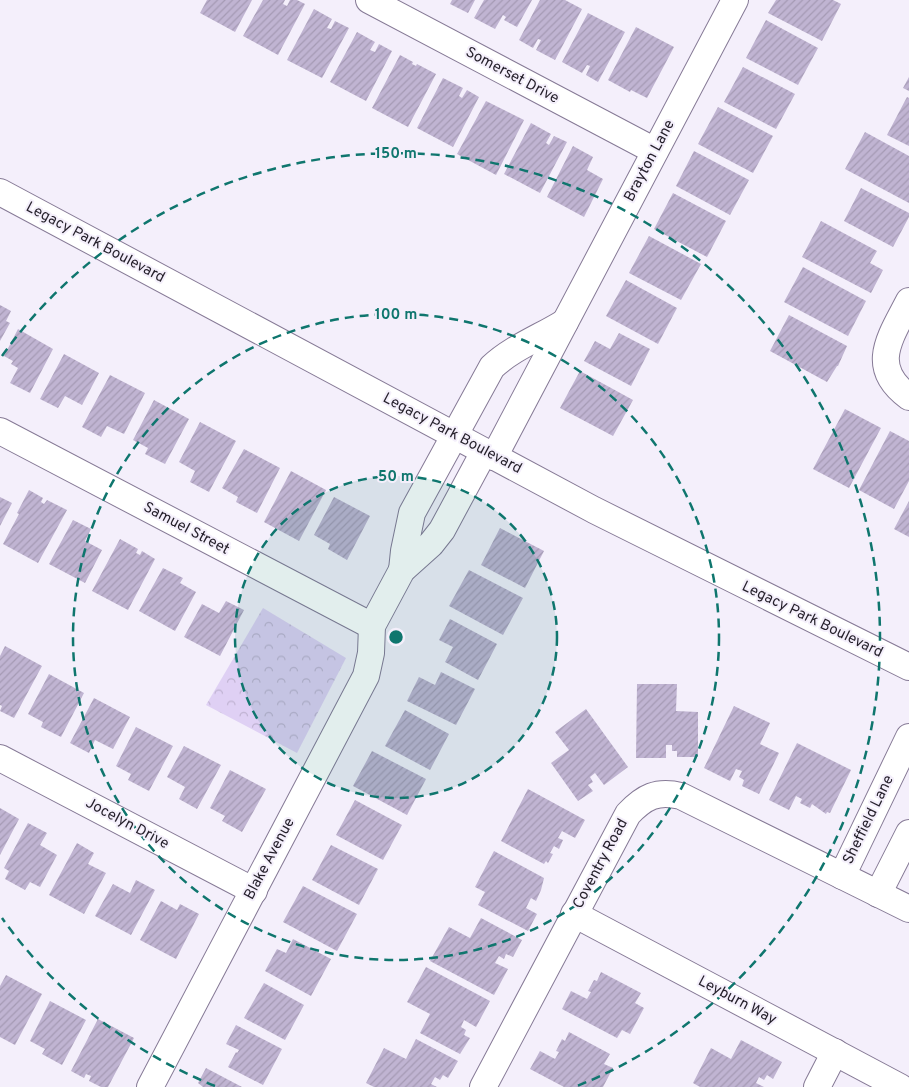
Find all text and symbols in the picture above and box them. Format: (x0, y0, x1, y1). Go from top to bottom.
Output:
street label: Somerset Drive (462, 43, 562, 109)
street label: Brayton Lane (620, 117, 680, 205)
text: 150 m (375, 145, 417, 164)
street label: Legacy Park Boulevard (22, 198, 168, 288)
text: 100 m (375, 306, 417, 325)
street label: Legacy Park Boulevard (379, 389, 525, 479)
text: 50 m (378, 468, 414, 487)
street label: Samuel Street (140, 498, 232, 560)
street label: Legacy Park Boulevard (738, 578, 886, 662)
centre of rings (387, 628, 405, 646)
street label: Sheffield Lane (839, 772, 899, 868)
street label: Jocelyn Drive (82, 794, 172, 854)
street label: Blake Avenue (240, 815, 300, 903)
street label: Coventry Road (569, 816, 633, 912)
street label: Leyburn Way (694, 972, 780, 1030)

